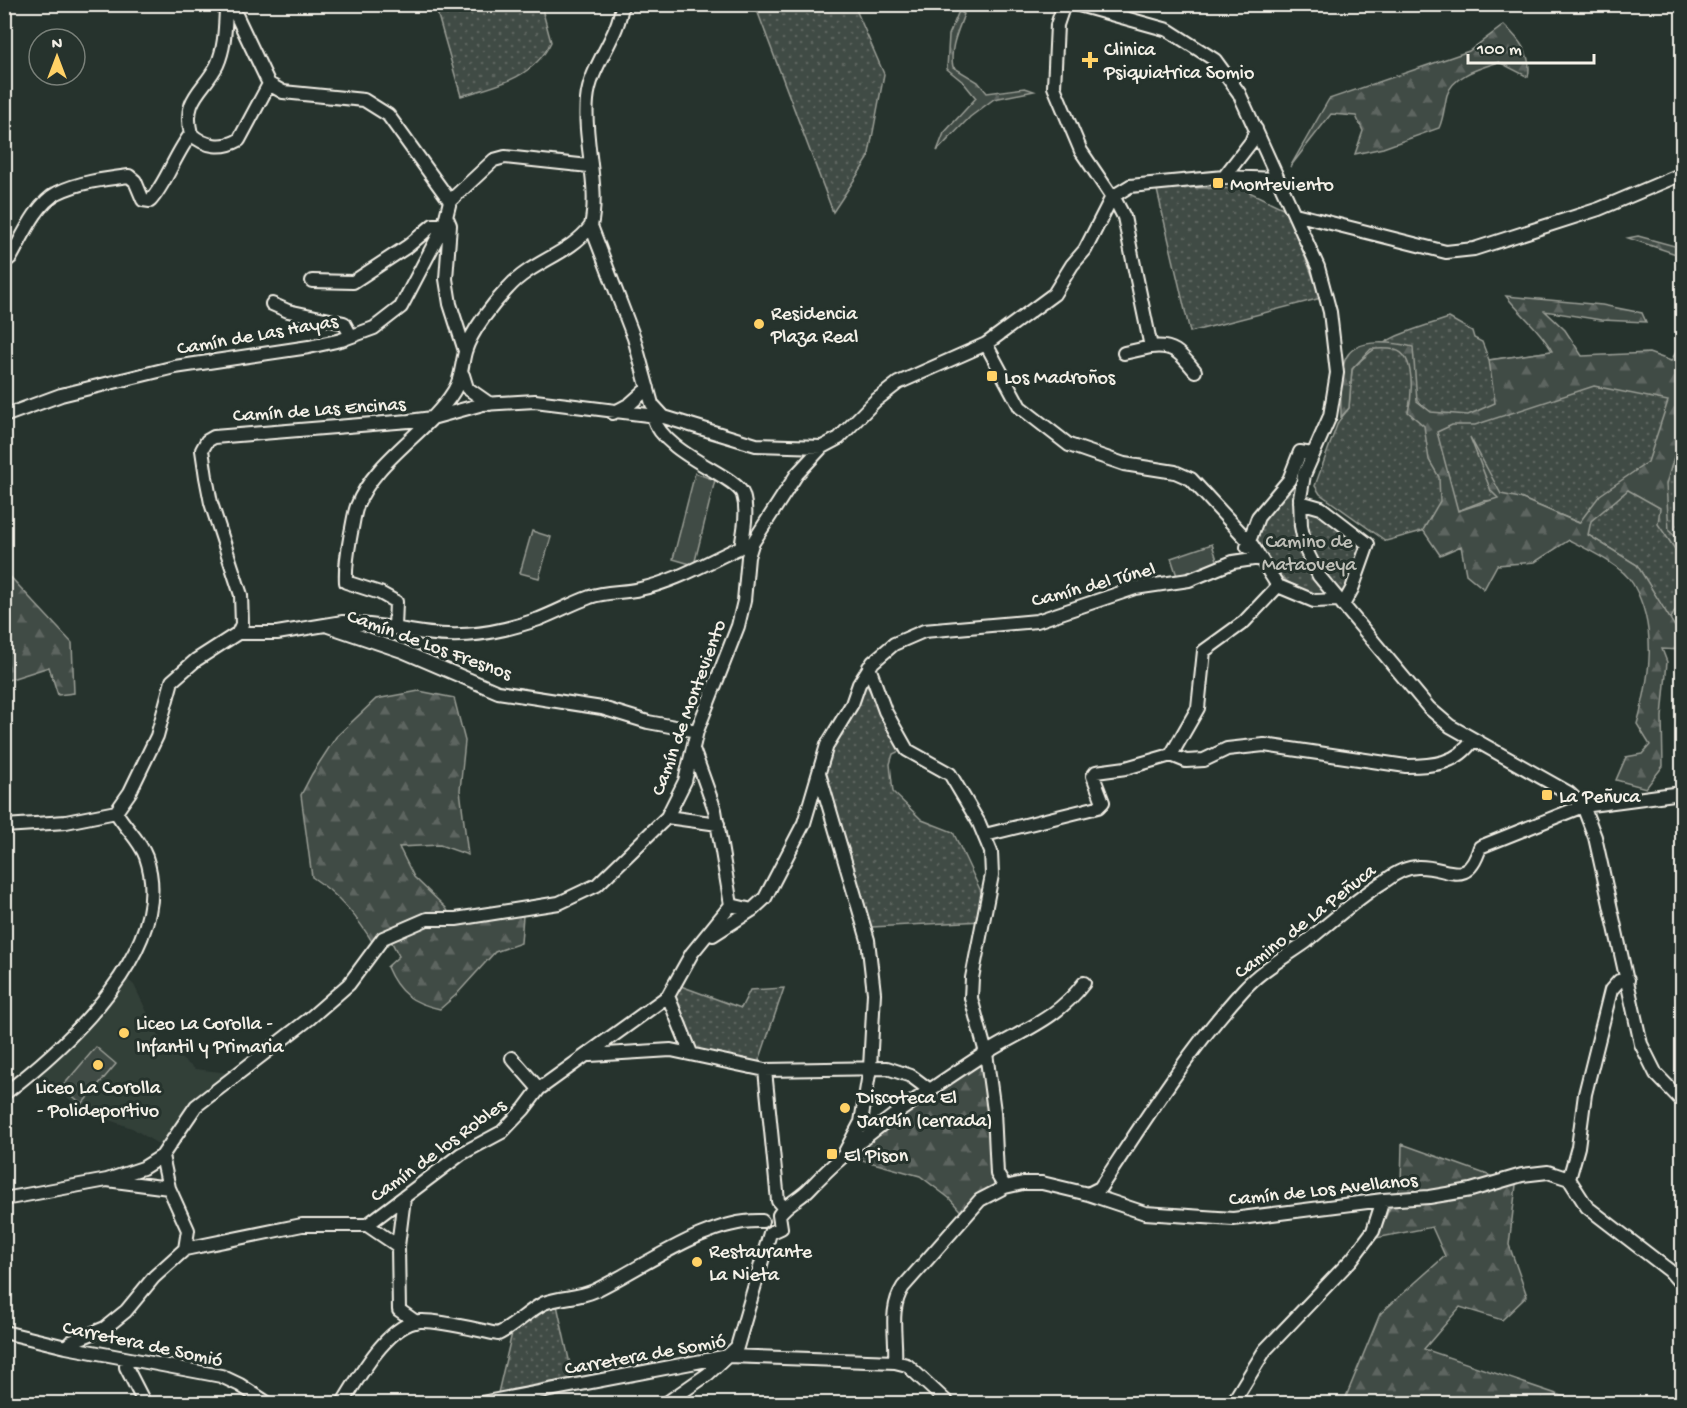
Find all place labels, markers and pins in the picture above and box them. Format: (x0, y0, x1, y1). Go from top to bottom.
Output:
place label: Clinica Psiquiatrica Somio (1103, 40, 1254, 86)
marker: Clinica Psiquiatrica Somio (1081, 51, 1099, 69)
place label: Monteviento (1230, 175, 1334, 198)
marker: Monteviento (1211, 176, 1225, 190)
place label: Residencia Plaza Real (770, 304, 859, 350)
marker: Residencia Plaza Real (752, 317, 766, 331)
place label: Los Madroños (1004, 368, 1116, 391)
marker: Los Madroños (985, 369, 999, 383)
place label: La Peñuca (1559, 787, 1641, 810)
marker: La Peñuca (1540, 788, 1554, 802)
place label: Liceo La Corolla - Infantil y Primaria (136, 1014, 284, 1060)
marker: Liceo La Corolla - Infantil y Primaria (117, 1026, 131, 1040)
marker: Liceo La Corolla - Polideportivo (91, 1058, 105, 1072)
place label: Liceo La Corolla - Polideportivo (35, 1078, 162, 1124)
place label: Discoteca El Jardín (cerrada) (855, 1088, 993, 1134)
marker: Discoteca El Jardín (cerrada) (838, 1101, 852, 1115)
place label: El Pison (844, 1146, 909, 1169)
marker: El Pison (825, 1147, 839, 1161)
place label: Restaurante La Nieta (709, 1242, 813, 1288)
marker: Restaurante La Nieta (690, 1255, 704, 1269)

